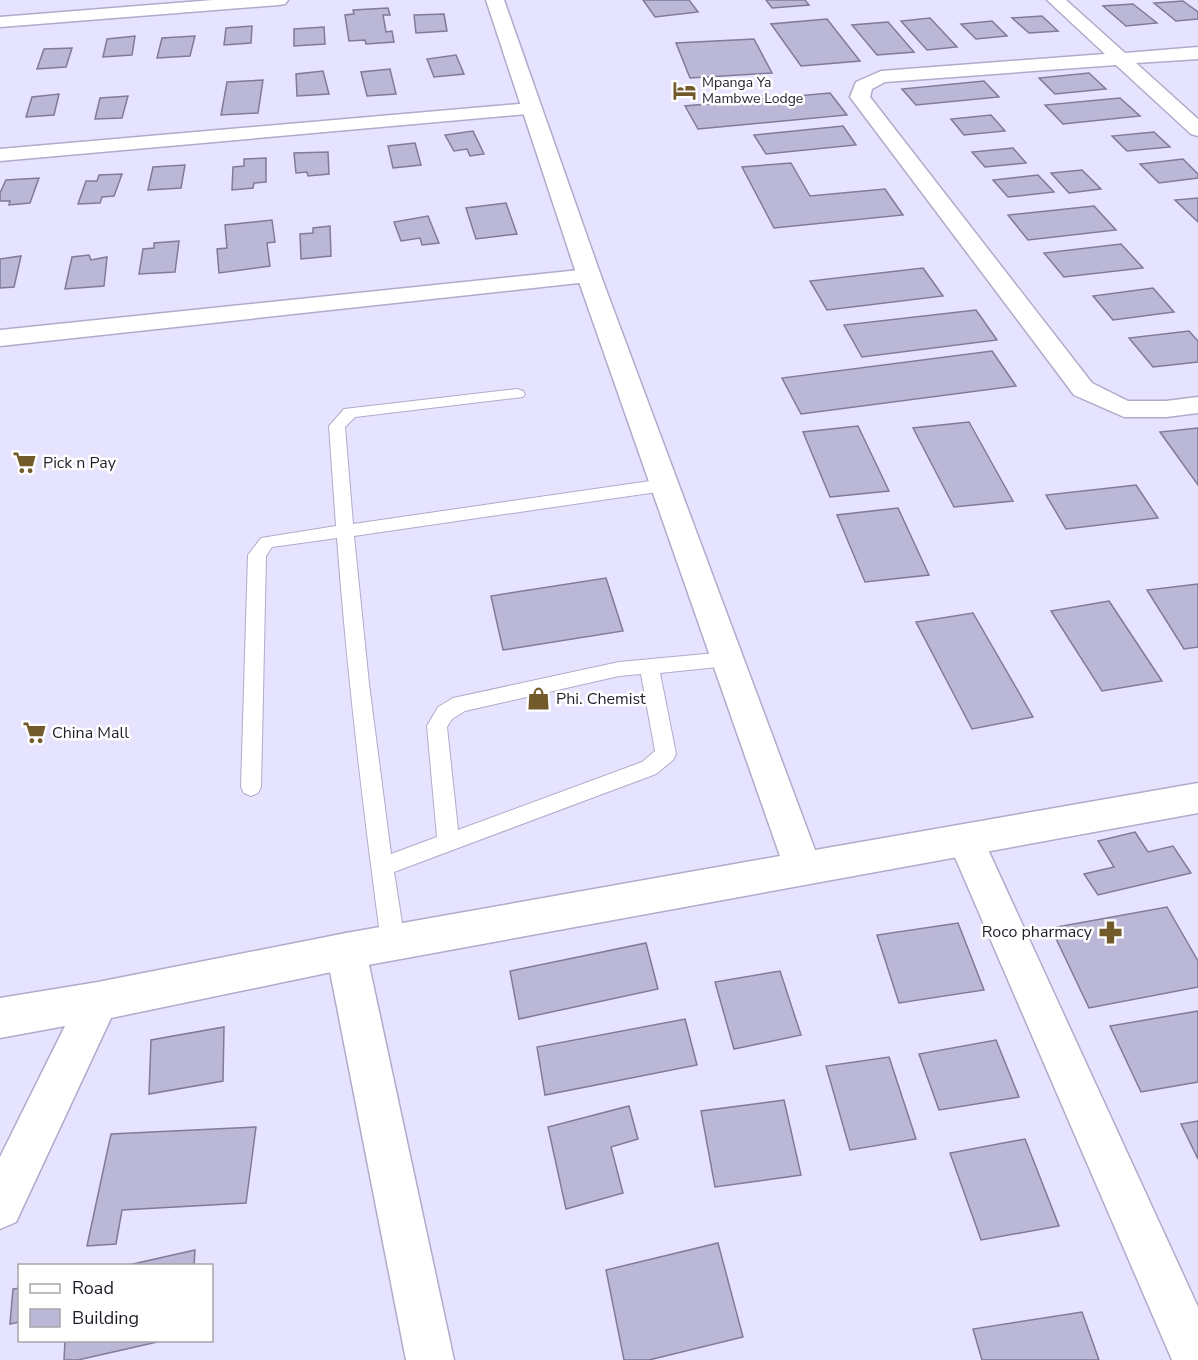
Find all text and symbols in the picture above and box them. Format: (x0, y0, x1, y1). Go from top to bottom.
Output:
place label: Mpanga Ya Mambwe Lodge (702, 73, 803, 108)
hotel icon: Mpanga Ya Mambwe Lodge (671, 77, 697, 103)
supermarket icon: Pick n Pay (12, 450, 38, 476)
place label: Pick n Pay (43, 452, 117, 474)
shop icon: Phi. Chemist (525, 686, 551, 712)
place label: Phi. Chemist (556, 688, 646, 710)
supermarket icon: China Mall (21, 720, 47, 746)
place label: China Mall (52, 722, 129, 744)
pharmacy icon: Roco pharmacy (1097, 919, 1123, 945)
place label: Roco pharmacy (982, 921, 1093, 943)
legend (18, 1264, 213, 1342)
text: Road (72, 1276, 114, 1300)
text: Building (72, 1306, 139, 1330)

